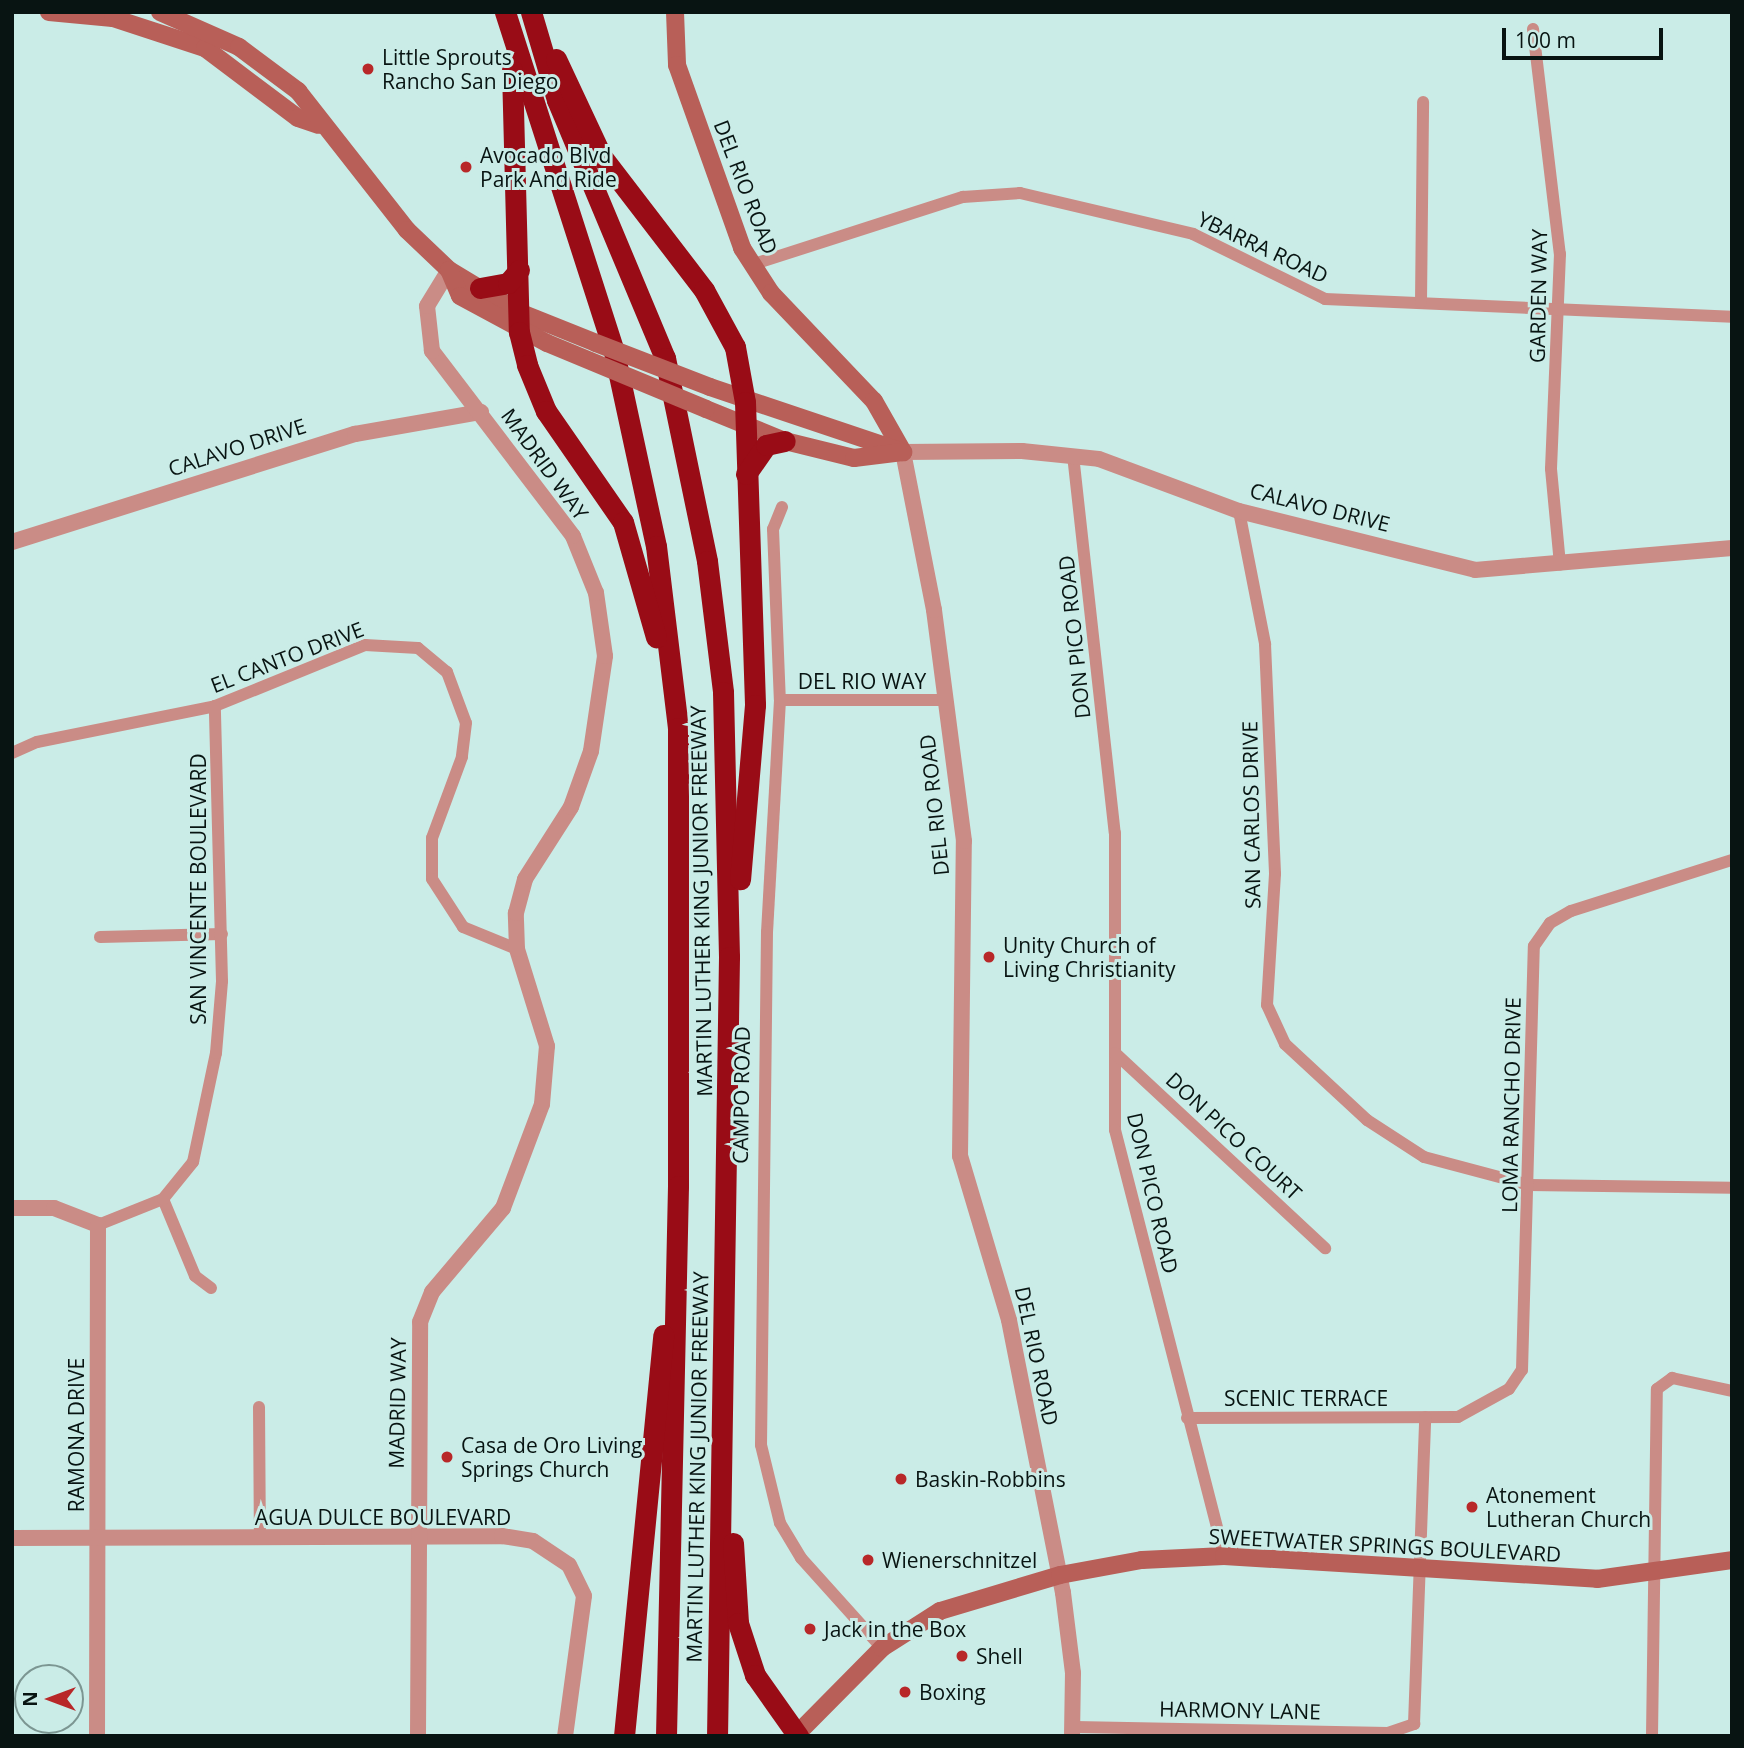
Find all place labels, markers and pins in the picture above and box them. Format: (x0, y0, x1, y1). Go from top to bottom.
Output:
place label: Little Sprouts Rancho San Diego (382, 44, 558, 94)
marker: Little Sprouts Rancho San Diego (360, 61, 376, 77)
place label: Avocado Blvd Park And Ride (480, 142, 617, 192)
marker: Avocado Blvd Park And Ride (458, 159, 474, 175)
place label: Unity Church of Living Christianity (1003, 932, 1175, 982)
marker: Unity Church of Living Christianity (981, 949, 997, 965)
place label: Casa de Oro Living Springs Church (461, 1432, 642, 1482)
marker: Casa de Oro Living Springs Church (439, 1449, 455, 1465)
place label: Baskin-Robbins (915, 1466, 1066, 1492)
marker: Baskin-Robbins (893, 1471, 909, 1487)
place label: Atonement Lutheran Church (1486, 1482, 1651, 1532)
marker: Atonement Lutheran Church (1464, 1499, 1480, 1515)
place label: Wienerschnitzel (882, 1547, 1037, 1573)
marker: Wienerschnitzel (860, 1552, 876, 1568)
place label: Jack in the Box (824, 1616, 966, 1642)
marker: Jack in the Box (802, 1621, 818, 1637)
place label: Shell (976, 1643, 1023, 1669)
marker: Shell (954, 1648, 970, 1664)
place label: Boxing (919, 1679, 986, 1705)
marker: Boxing (897, 1684, 913, 1700)

